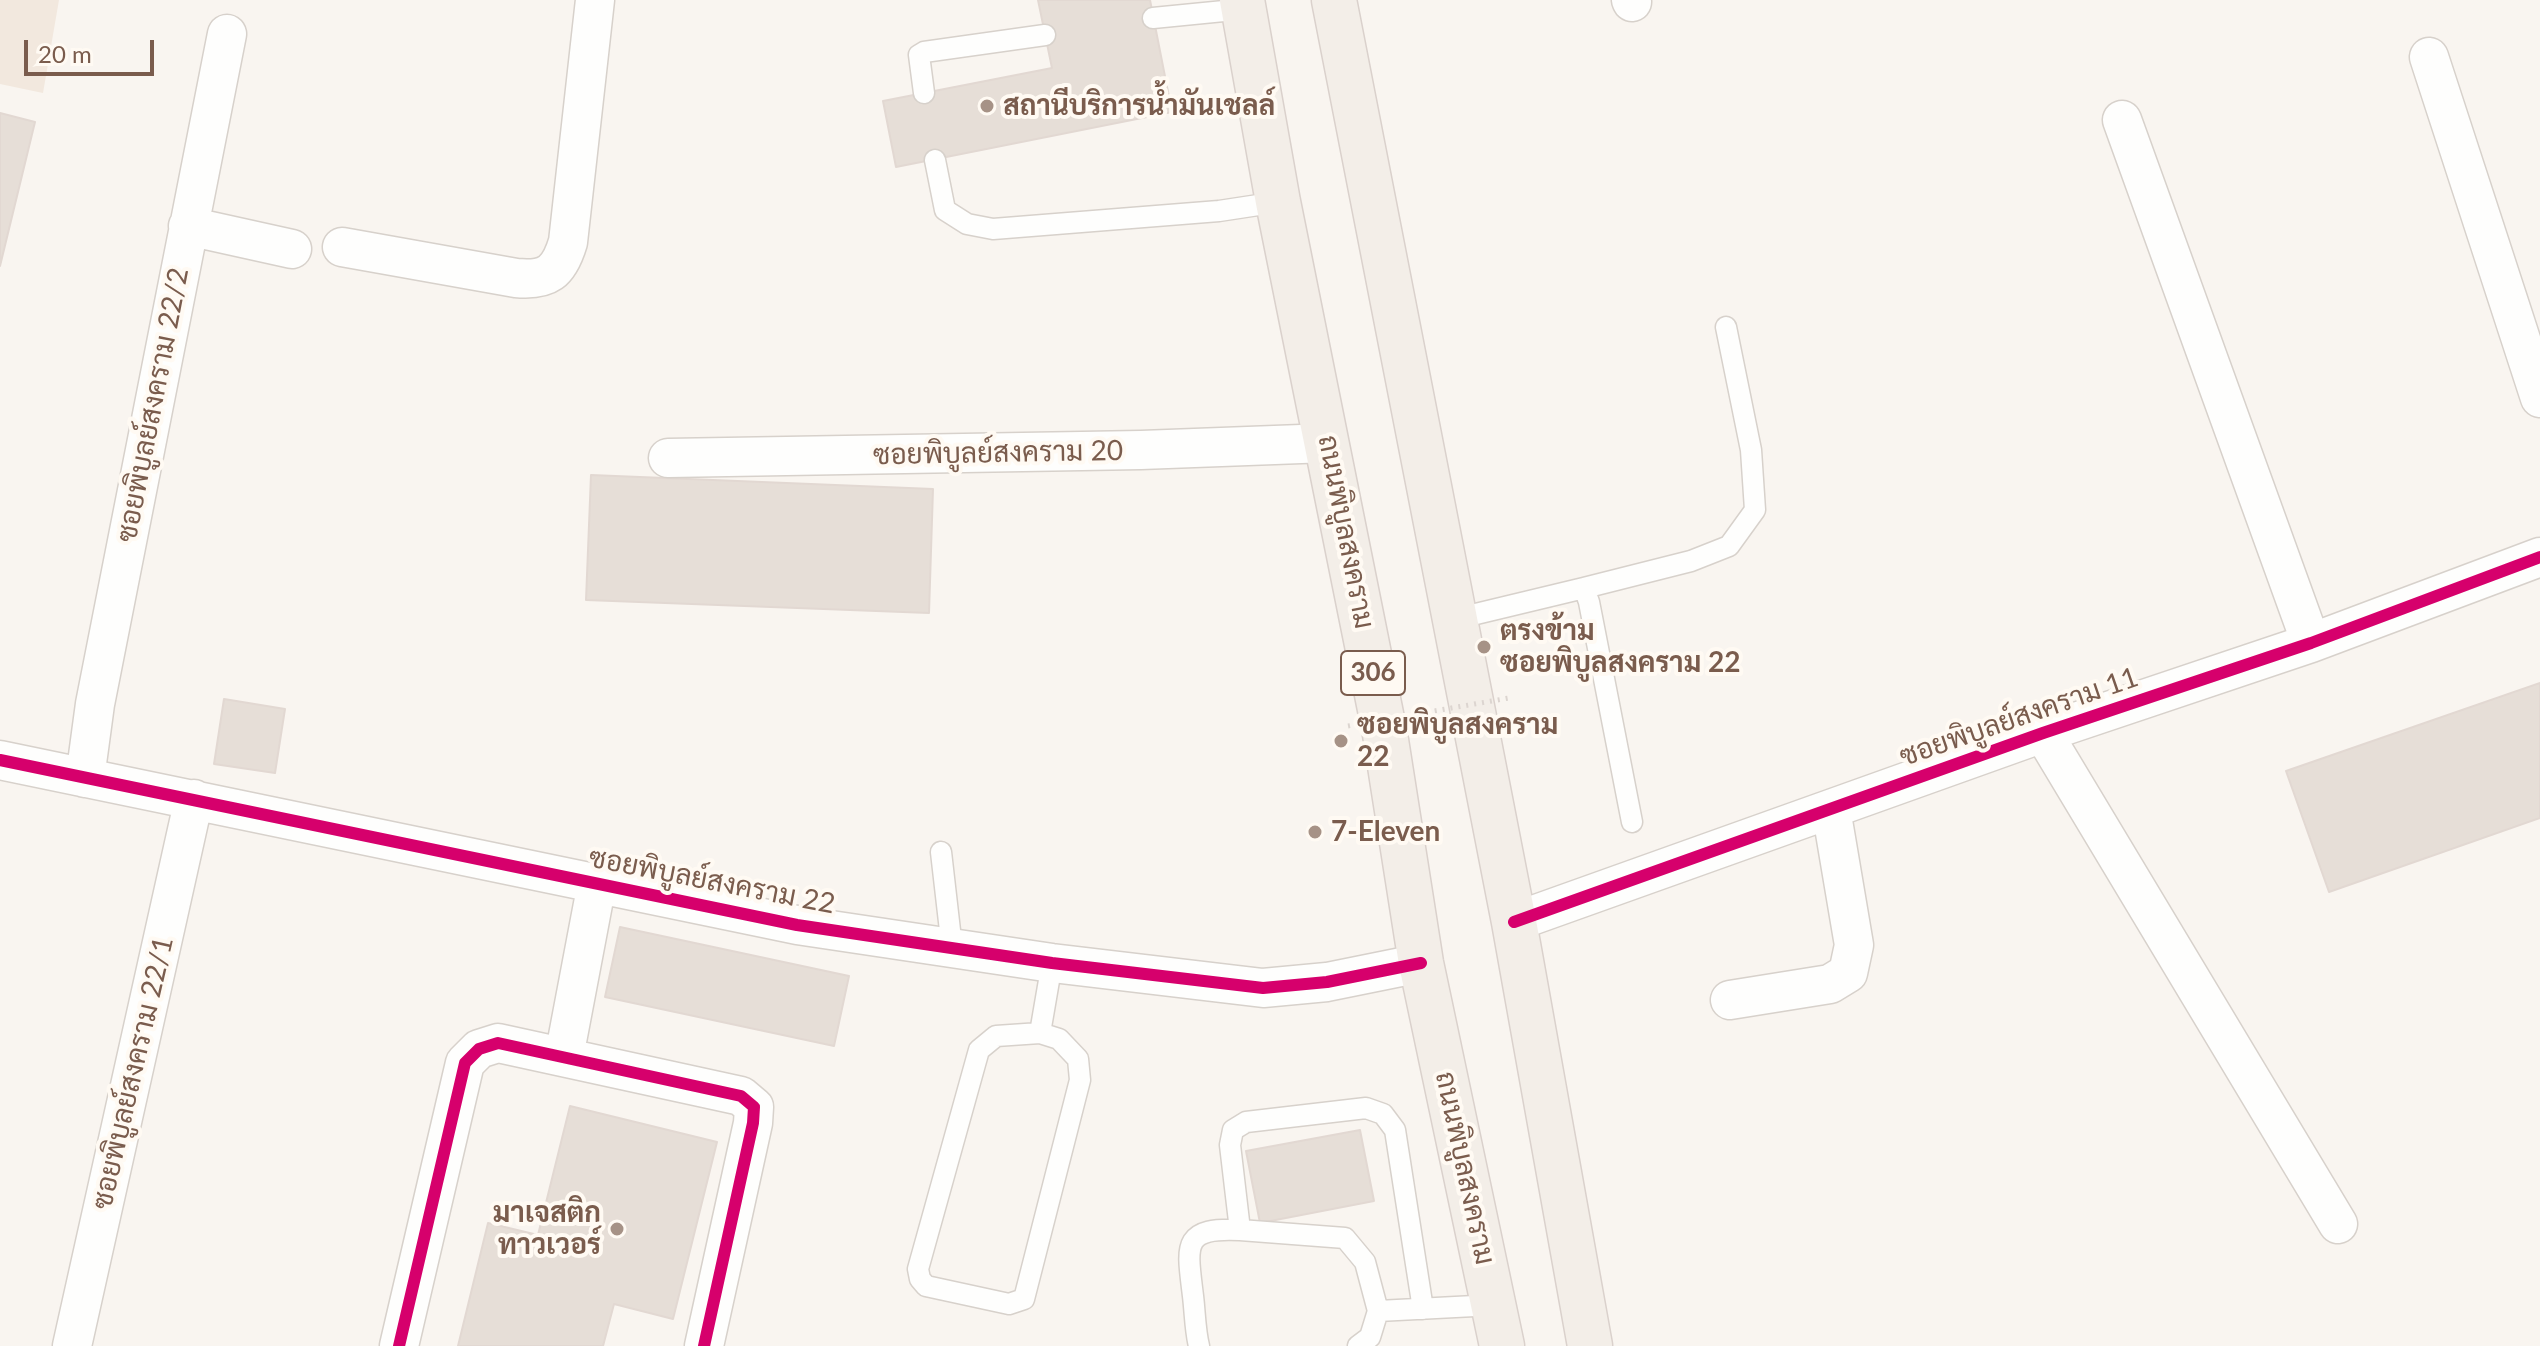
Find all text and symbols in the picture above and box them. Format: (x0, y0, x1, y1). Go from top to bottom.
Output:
scale bar (28, 24, 158, 74)
text: 20 m (38, 39, 92, 68)
place label: สถานีบริการน้ำมันเชลล์ (1003, 89, 1275, 123)
marker: สถานีบริการน้ำมันเชลล์ (978, 97, 996, 115)
street label: ซอยพิบูลย์สงคราม 22/2 (110, 265, 196, 545)
street label: ถนนพิบูลสงคราม (1311, 432, 1381, 632)
street label: ซอยพิบูลย์สงคราม 20 (873, 434, 1123, 472)
place label: ตรงข้าม ซอยพิบูลสงคราม 22 (1500, 614, 1741, 680)
marker: ตรงข้าม ซอยพิบูลสงคราม 22 (1475, 638, 1493, 656)
road number: 306 (1341, 651, 1405, 695)
street label: ซอยพิบูลย์สงคราม 11 (1895, 660, 2143, 774)
place label: ซอยพิบูลสงคราม 22 (1357, 708, 1558, 774)
marker: ซอยพิบูลสงคราม 22 (1332, 732, 1350, 750)
place label: 7-Eleven (1331, 815, 1440, 849)
marker: 7-Eleven (1306, 823, 1324, 841)
street label: ซอยพิบูลย์สงคราม 22 (586, 841, 838, 921)
street label: ซอยพิบูลย์สงคราม 22/1 (85, 933, 181, 1213)
street label: ถนนพิบูลสงคราม (1428, 1068, 1502, 1268)
place label: มาเจสติก ทาวเวอร์ (493, 1196, 601, 1262)
marker: มาเจสติก ทาวเวอร์ (608, 1220, 626, 1238)

